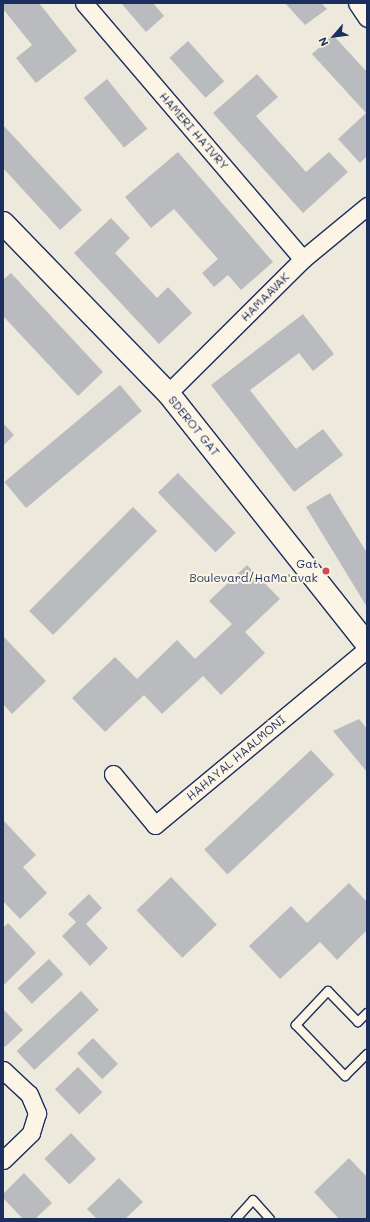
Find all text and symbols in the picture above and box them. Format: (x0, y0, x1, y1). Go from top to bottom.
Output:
north arrow (314, 16, 354, 56)
text: N (314, 35, 332, 49)
street label: HAMERI HA'IVRY (156, 89, 232, 173)
street label: HAMAAVAK (238, 270, 292, 324)
street label: SDEROT GAT (165, 393, 223, 459)
place label: Gat Boulevard/HaMa'avak (189, 557, 318, 585)
marker: Gat Boulevard/HaMa'avak (321, 566, 331, 576)
street label: HAHAYAL HAALMONI (184, 712, 288, 804)

